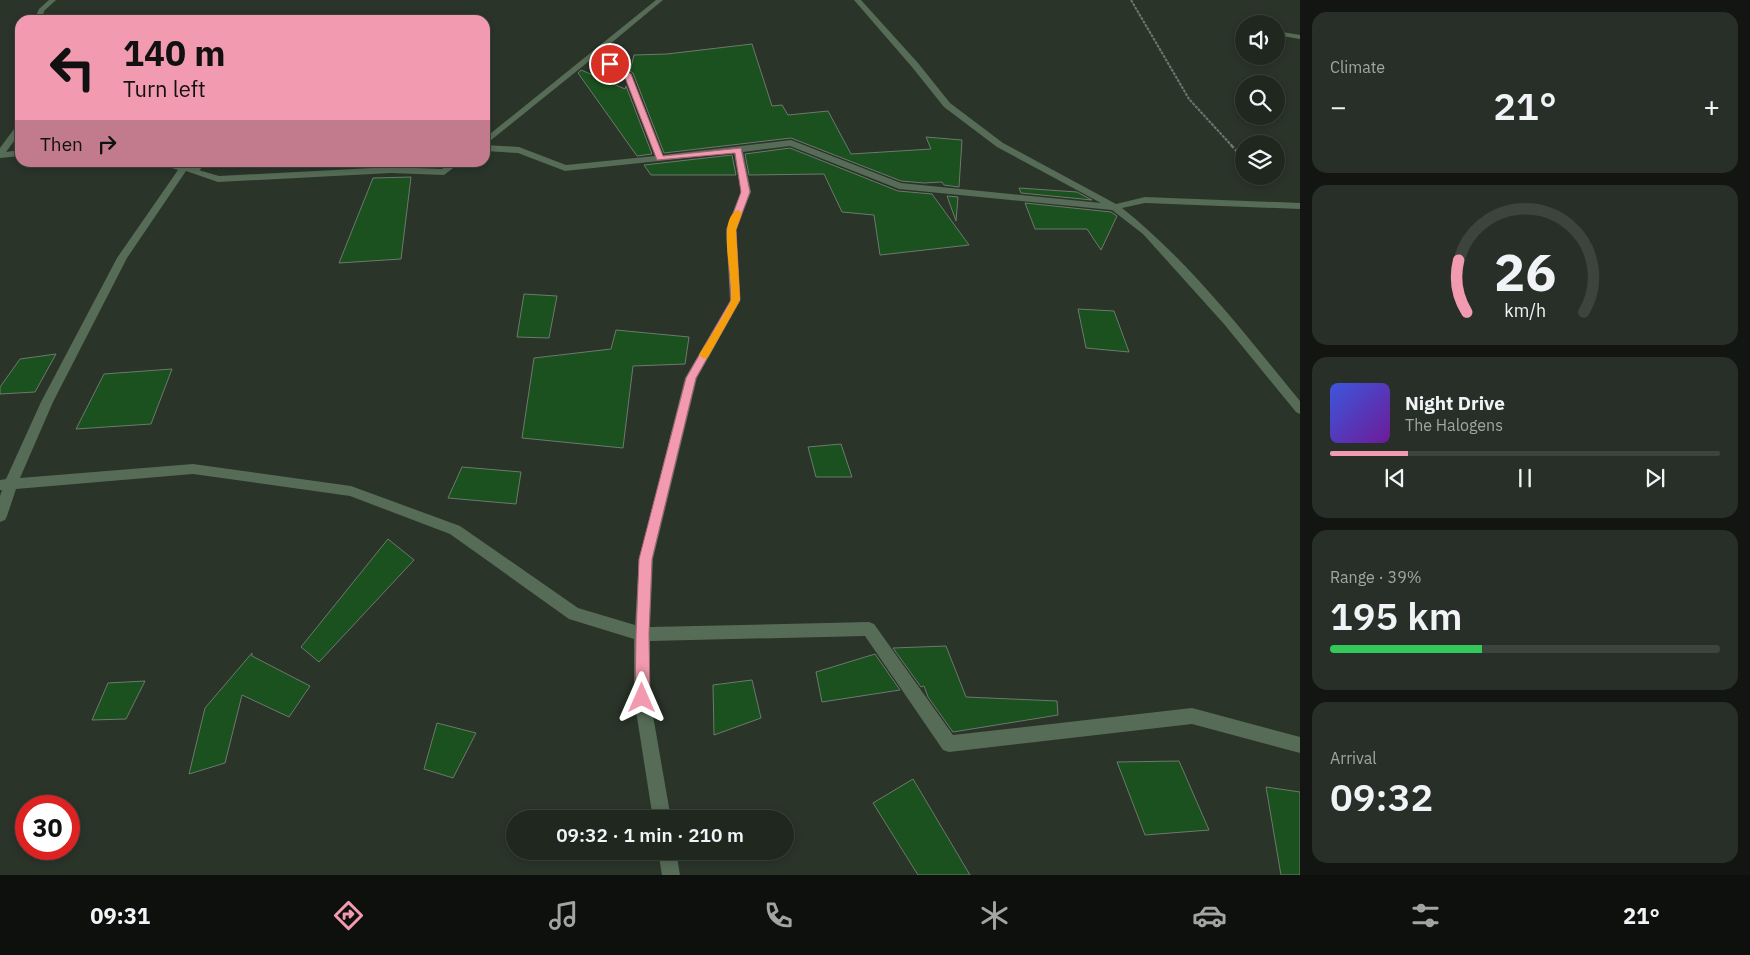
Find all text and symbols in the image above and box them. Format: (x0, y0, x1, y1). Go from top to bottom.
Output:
map controls (1235, 15, 1285, 185)
button: sound (1235, 15, 1285, 65)
text: 140 m (123, 30, 226, 76)
icon: left (40, 35, 105, 100)
pin (589, 43, 631, 85)
icon: arrive (596, 50, 624, 78)
text: Climate (1330, 57, 1385, 77)
text: Turn left (123, 74, 206, 103)
button: search (1235, 75, 1285, 125)
text: 21° (1493, 81, 1557, 130)
text: − (1330, 88, 1347, 125)
text: + (1703, 88, 1720, 125)
icon: right (93, 130, 121, 158)
text: Then (40, 132, 83, 156)
button: layers (1235, 135, 1285, 185)
text: 26 (1494, 238, 1556, 305)
text: km/h (1504, 299, 1546, 322)
text: Night Drive (1405, 391, 1505, 415)
text: The Halogens (1405, 415, 1503, 435)
icon: previous (1381, 464, 1409, 492)
icon: pause (1511, 464, 1539, 492)
icon: next (1641, 464, 1669, 492)
text: Range · 39% (1330, 567, 1422, 587)
text: 195 km (1330, 591, 1462, 640)
position arrow (615, 671, 667, 723)
text: Arrival (1330, 748, 1377, 768)
text: 09:32 (1330, 772, 1433, 821)
speed limit sign: 30 (15, 795, 80, 860)
text: 09:32 · 1 min · 210 m (556, 823, 744, 847)
icon: directions (331, 898, 366, 933)
icon: music (546, 898, 581, 933)
icon: phone (761, 898, 796, 933)
icon: climate (977, 898, 1012, 933)
icon: car (1192, 898, 1227, 933)
icon: filters (1408, 898, 1443, 933)
text: 09:31 (90, 901, 150, 930)
text: 21° (1623, 901, 1660, 930)

